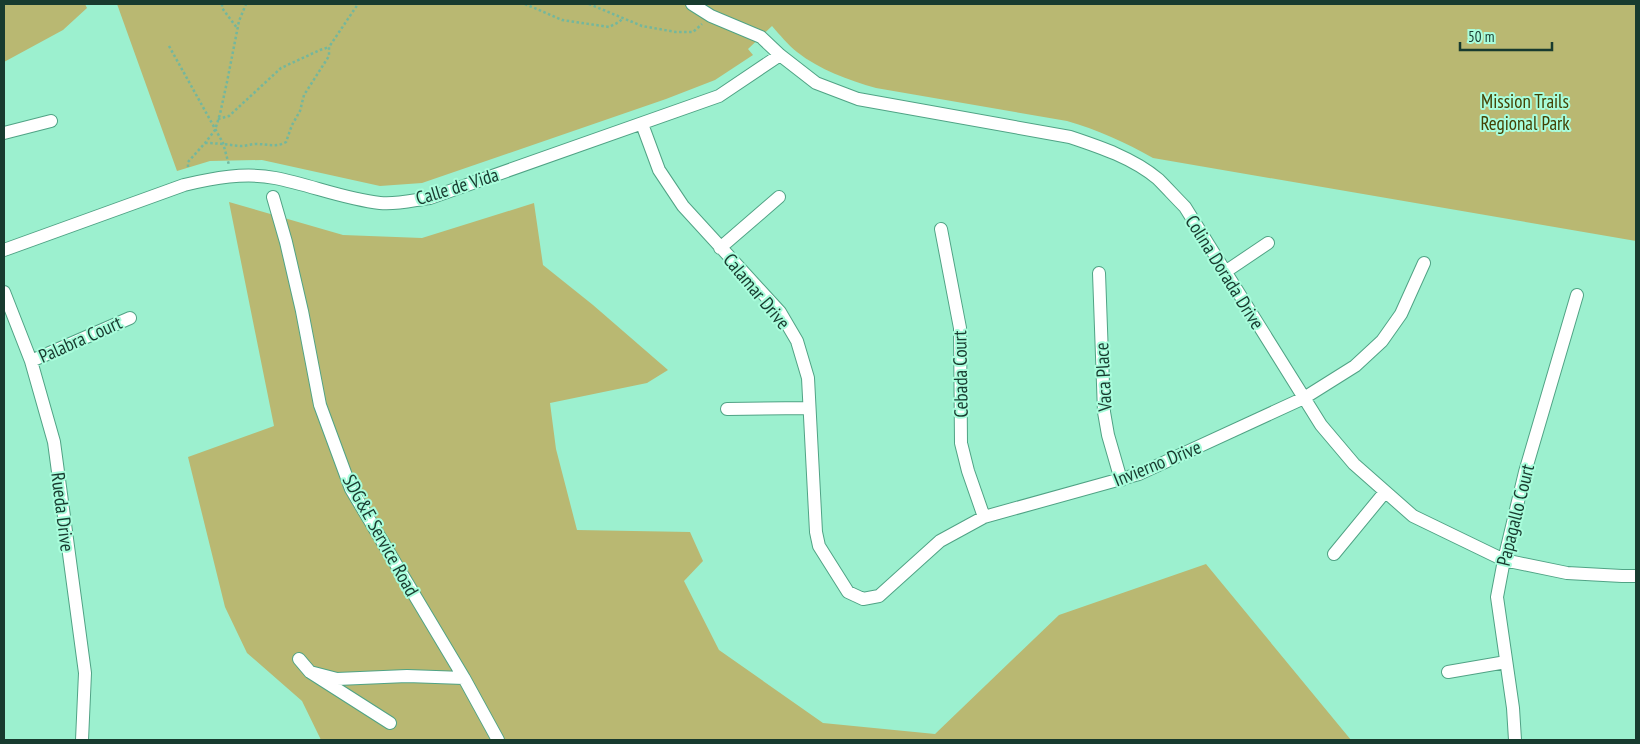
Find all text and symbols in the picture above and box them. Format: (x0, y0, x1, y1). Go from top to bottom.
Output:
scale bar (1460, 20, 1552, 52)
text: 50 m (1468, 27, 1494, 46)
park label: Mission Trails Regional Park (1480, 89, 1570, 135)
street label: Calle de Vida (413, 162, 501, 210)
street label: Colina Dorada Drive (1180, 210, 1270, 334)
street label: Calamar Drive (718, 248, 796, 334)
street label: Palabra Court (35, 310, 126, 368)
street label: Cebada Court (947, 329, 973, 418)
street label: Vaca Place (1089, 342, 1117, 413)
street label: Invierno Drive (1110, 435, 1204, 491)
street label: Papagallo Court (1491, 461, 1539, 568)
street label: SDG&E Service Road (338, 470, 424, 600)
street label: Rueda Drive (46, 471, 80, 553)

